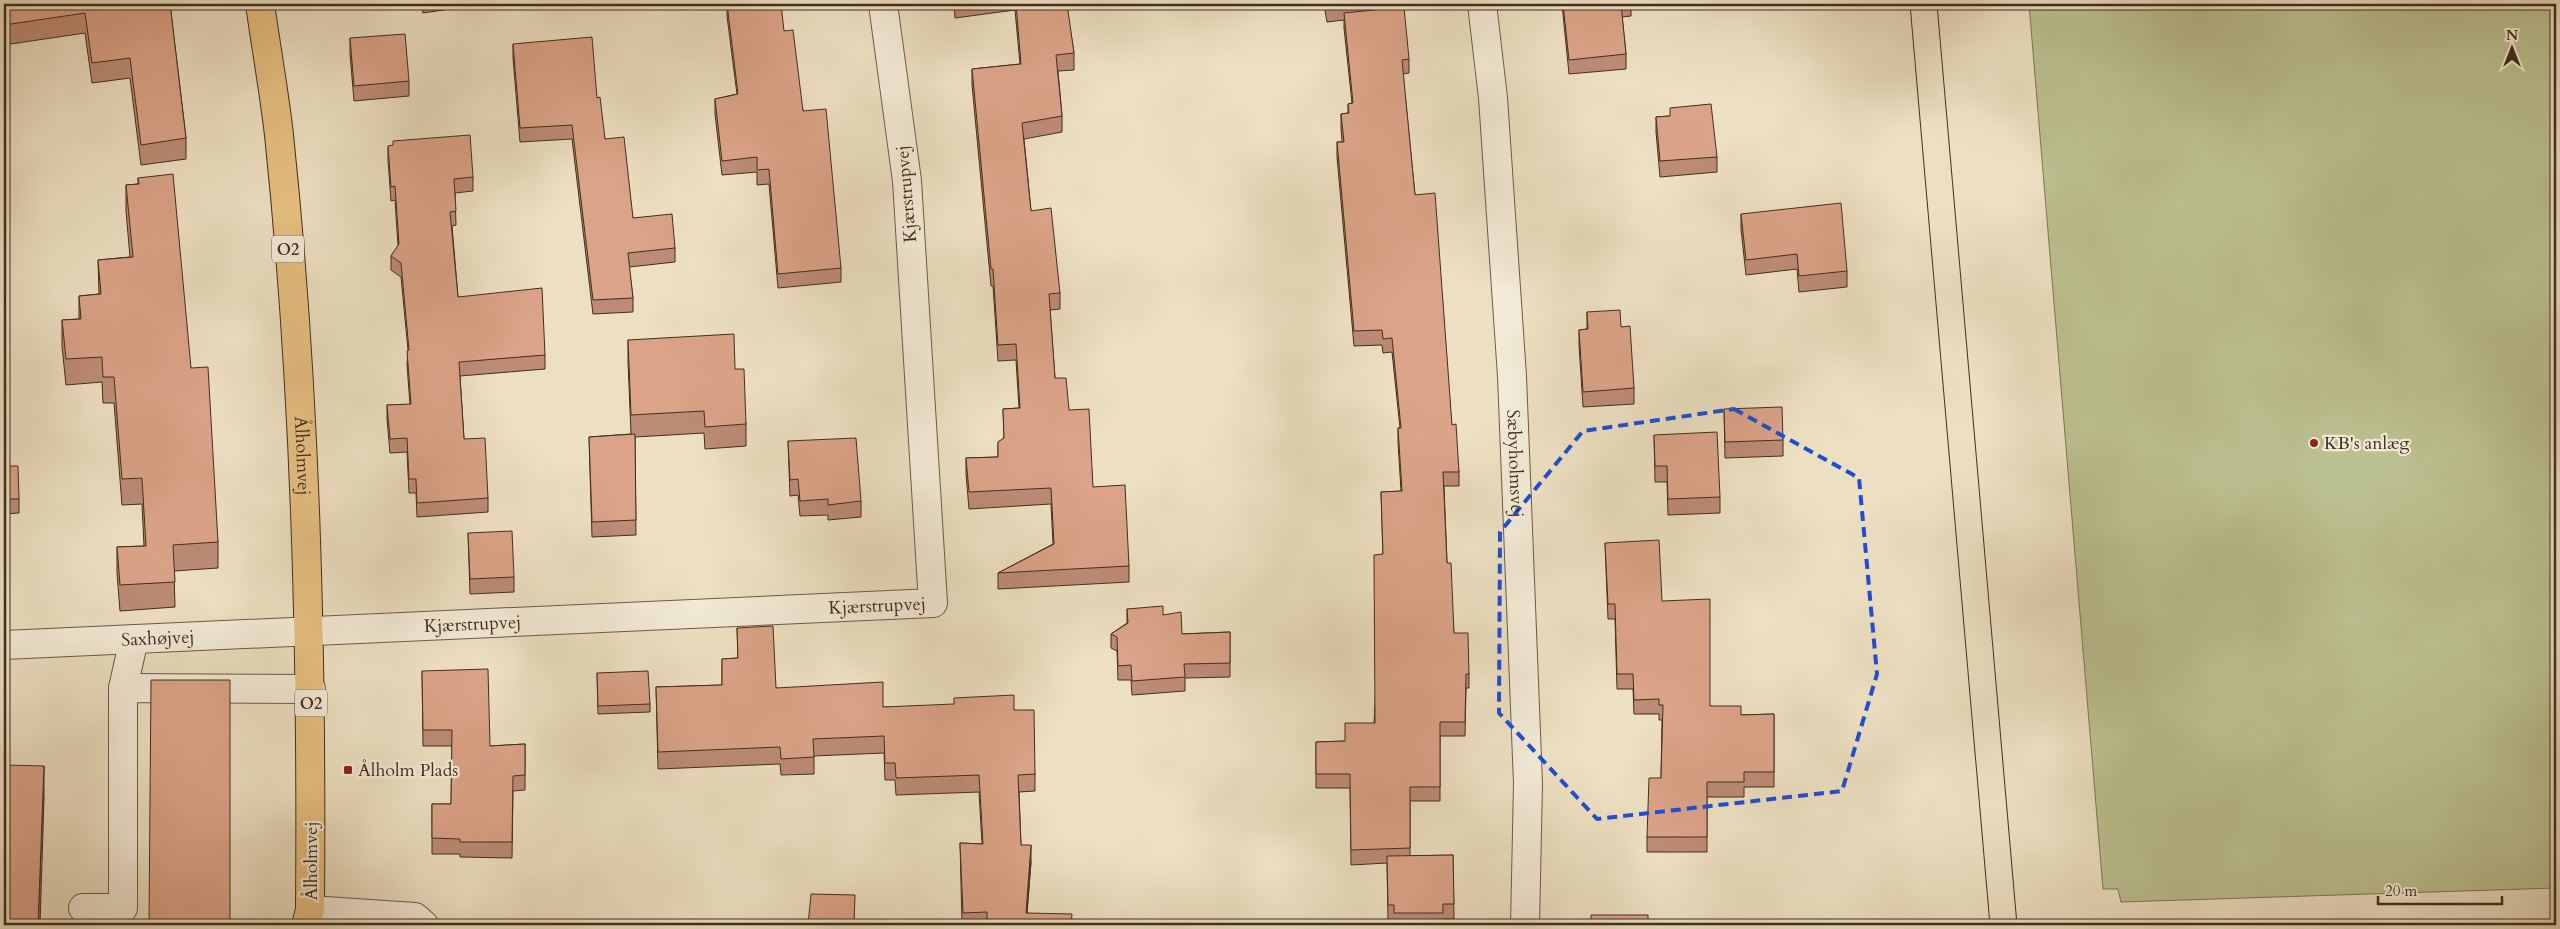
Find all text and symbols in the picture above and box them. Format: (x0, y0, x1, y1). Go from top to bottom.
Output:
north arrow (2488, 22, 2538, 72)
text: N (2506, 26, 2518, 45)
street label: Kjærstrupvej (890, 144, 923, 243)
road number: O2 (272, 235, 304, 262)
street label: Sæbyholmsvej (1500, 409, 1530, 518)
street label: Ålholmvej (288, 416, 316, 496)
place label: KB's anlæg (2324, 431, 2410, 456)
marker: KB's anlæg (2308, 437, 2320, 449)
street label: Kjærstrupvej (828, 591, 926, 621)
street label: Kjærstrupvej (423, 610, 522, 639)
street label: Saxhøjvej (121, 624, 195, 653)
road number: O2 (295, 690, 327, 716)
place label: Ålholm Plads (358, 758, 458, 783)
marker: Ålholm Plads (342, 764, 354, 776)
street label: Ålholmvej (299, 821, 324, 901)
scale bar (2378, 874, 2501, 906)
text: 20 m (2385, 881, 2417, 901)

